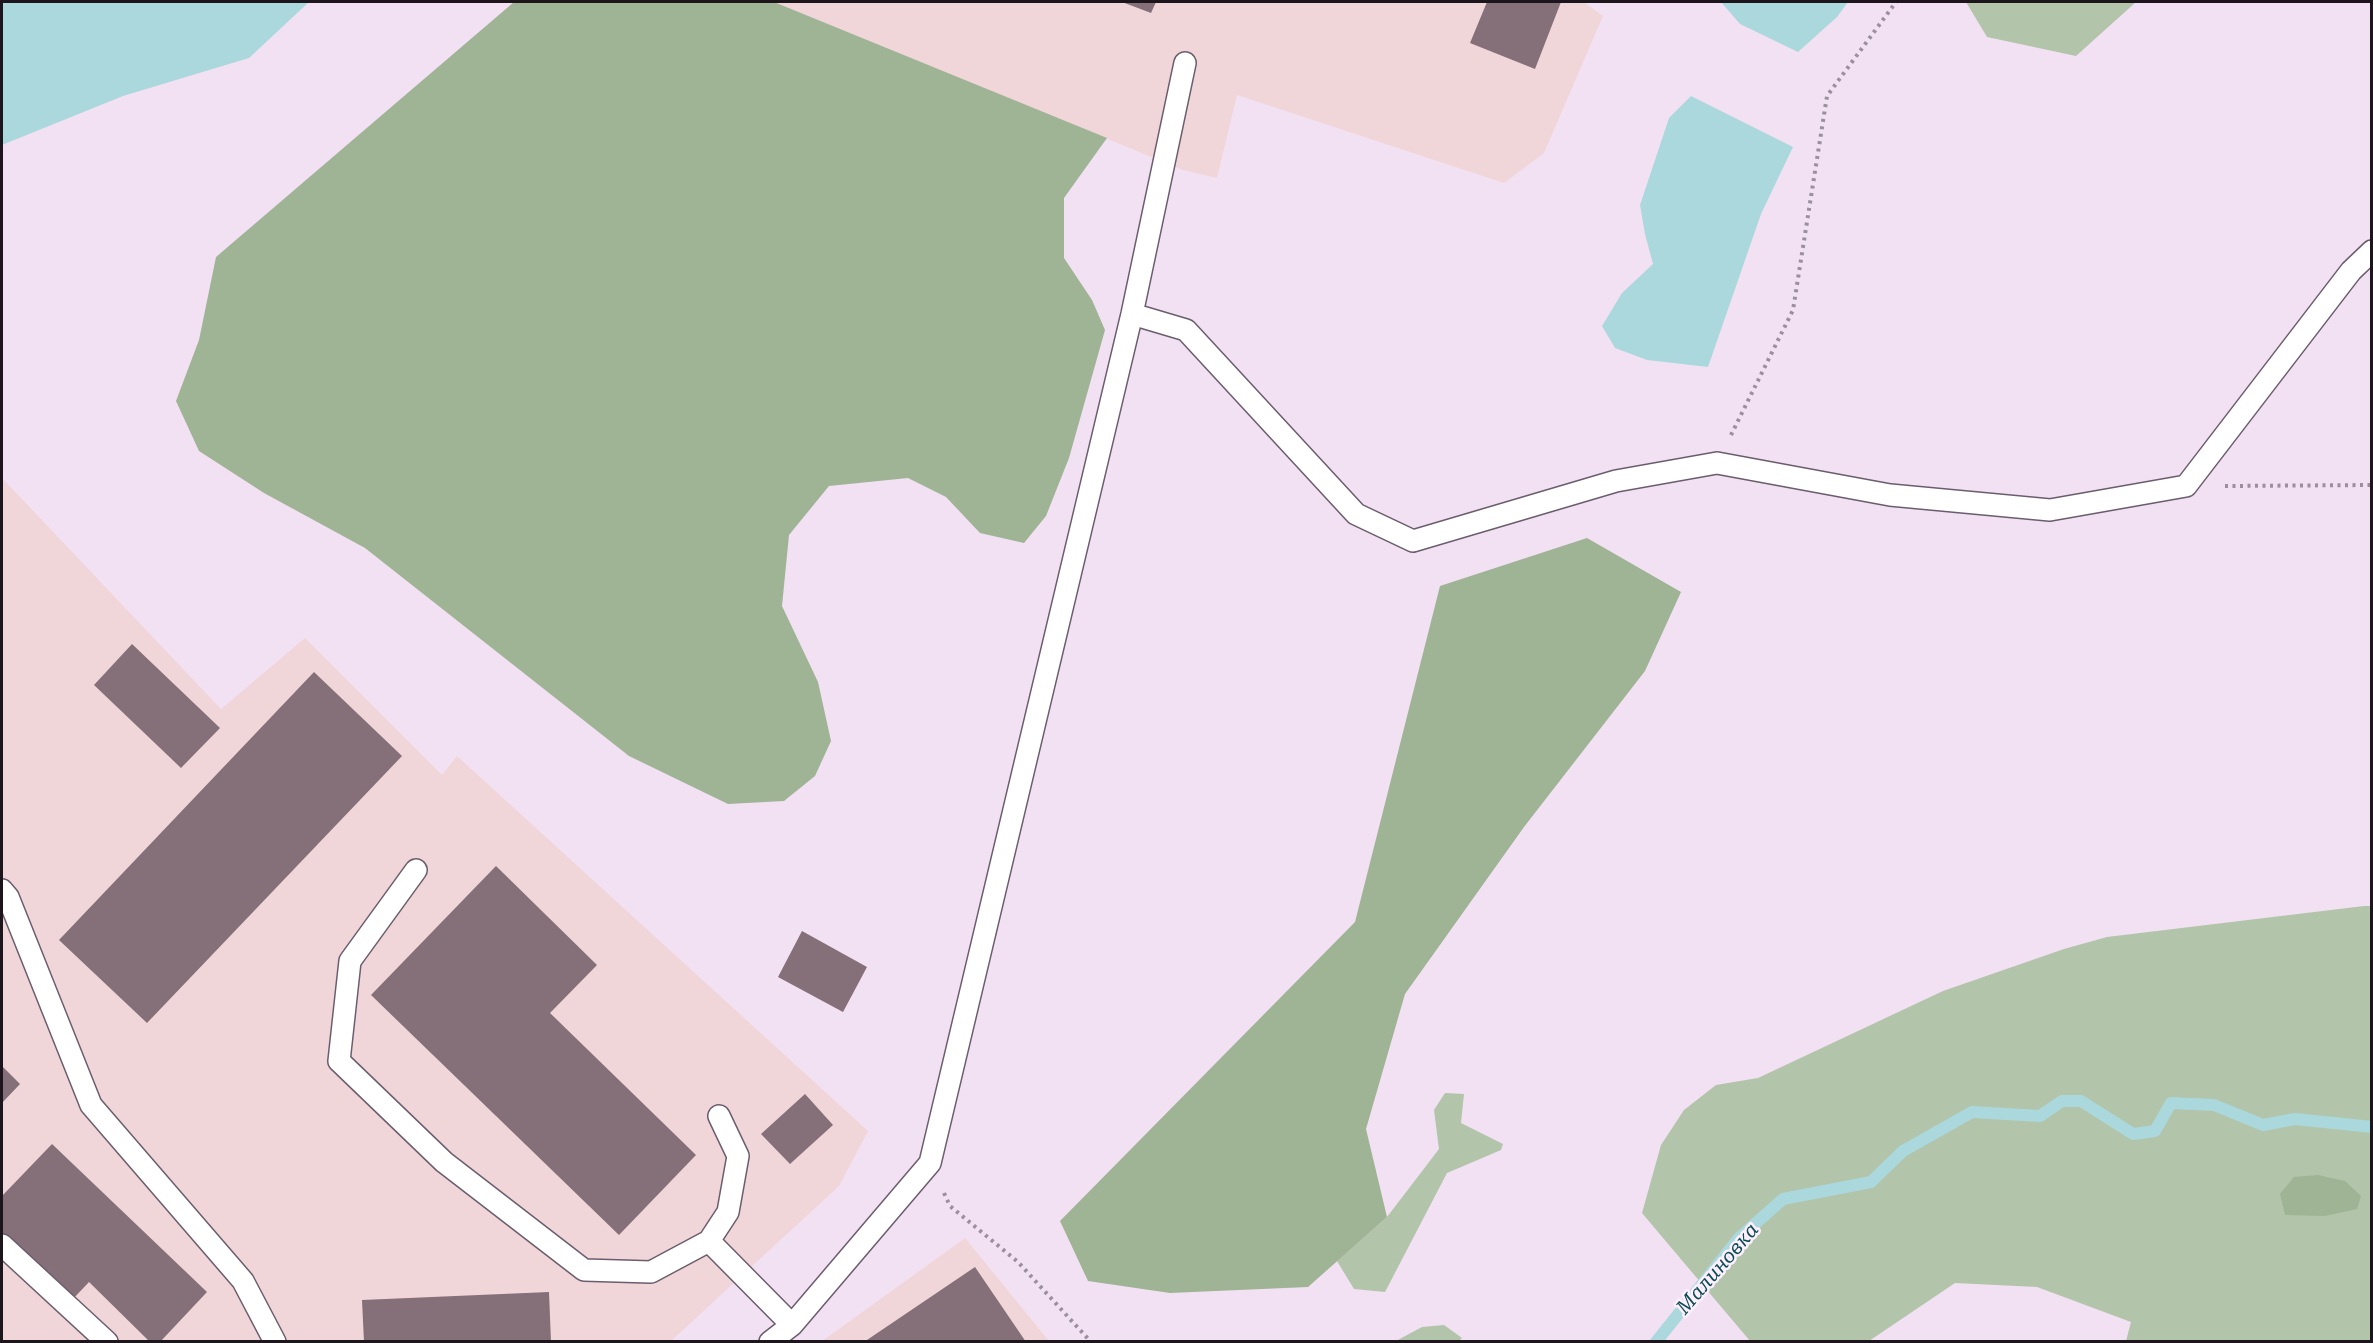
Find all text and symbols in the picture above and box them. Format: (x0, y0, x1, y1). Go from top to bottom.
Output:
water label: Малиновка (1672, 1219, 1764, 1319)

